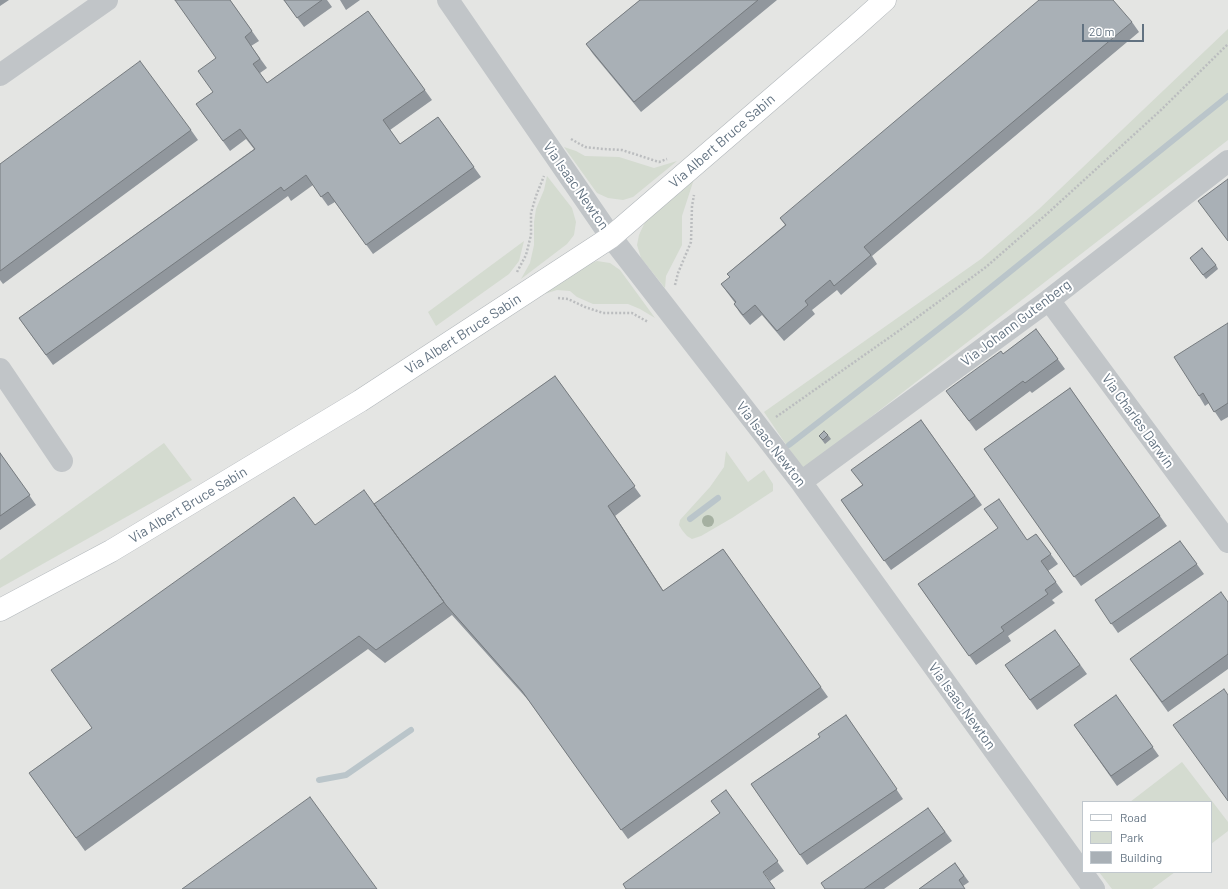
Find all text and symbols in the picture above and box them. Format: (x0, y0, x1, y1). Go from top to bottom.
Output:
scale bar (1084, 16, 1146, 42)
text: 20 m (1089, 24, 1115, 38)
street label: Via Albert Bruce Sabin (666, 90, 778, 192)
street label: Via Isaac Newton (539, 139, 613, 233)
street label: Via Johann Gutenberg (958, 276, 1074, 370)
street label: Via Albert Bruce Sabin (402, 290, 524, 378)
street label: Via Charles Darwin (1098, 371, 1178, 471)
street label: Via Isaac Newton (733, 398, 809, 490)
street label: Via Albert Bruce Sabin (126, 463, 250, 547)
street label: Via Isaac Newton (925, 659, 999, 753)
legend (1082, 801, 1212, 873)
text: Road (1120, 810, 1147, 824)
text: Park (1120, 830, 1144, 844)
text: Building (1120, 850, 1162, 864)

